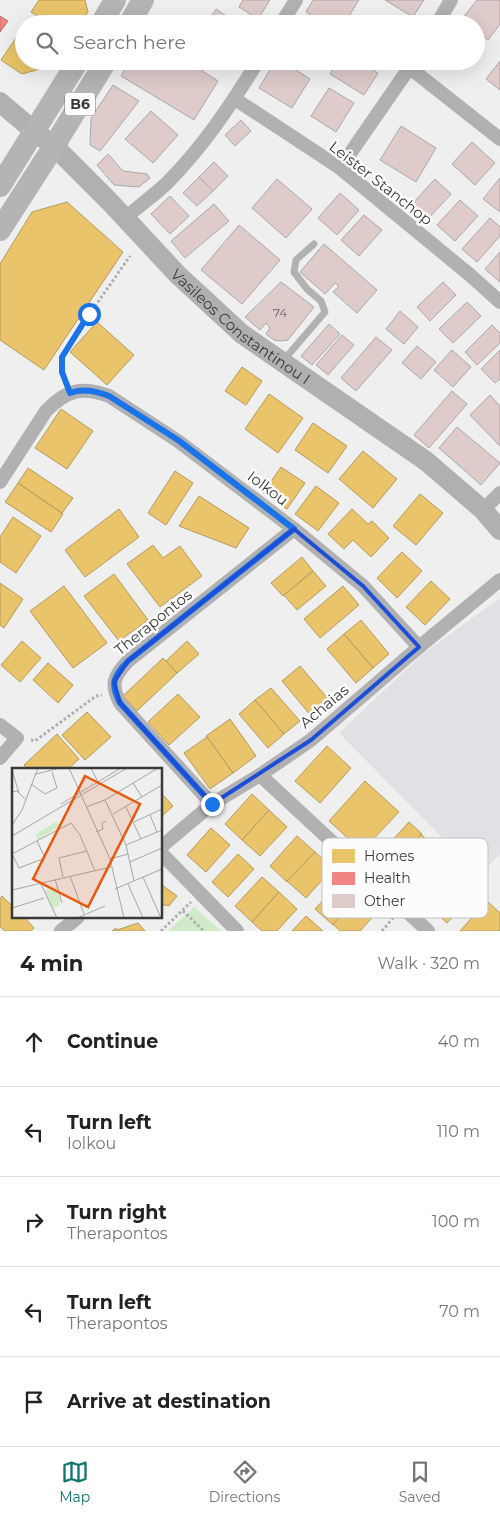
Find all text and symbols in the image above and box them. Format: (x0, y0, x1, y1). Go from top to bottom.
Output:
search box (15, 15, 485, 70)
icon: search (33, 29, 61, 57)
text: Search here (73, 31, 186, 54)
road number: B6 (65, 92, 95, 116)
street label: Leister Stanchop (326, 137, 436, 229)
street label: Vasileos Constantinou I (167, 264, 314, 388)
route start (78, 303, 101, 326)
house number: 74 (273, 305, 287, 320)
street label: Iolkou (244, 467, 292, 509)
street label: Therapontos (110, 585, 196, 659)
street label: Achaias (296, 680, 352, 732)
inset map (12, 768, 162, 918)
route end (201, 793, 224, 816)
legend (322, 838, 488, 918)
text: Homes (364, 847, 414, 865)
text: Health (364, 869, 411, 887)
text: Other (364, 892, 405, 910)
text: 4 min (20, 951, 83, 976)
text: Walk · 320 m (378, 954, 480, 973)
icon: ahead (20, 1028, 48, 1056)
text: Continue (67, 1030, 158, 1053)
text: 40 m (438, 1032, 480, 1051)
text: Turn left (67, 1111, 152, 1134)
icon: left (20, 1118, 48, 1146)
text: 110 m (437, 1122, 480, 1141)
text: Iolkou (67, 1134, 116, 1153)
text: Turn right (67, 1201, 167, 1224)
icon: right (20, 1208, 48, 1236)
text: 100 m (432, 1212, 480, 1231)
text: Therapontos (67, 1224, 168, 1243)
text: Turn left (67, 1291, 152, 1314)
icon: left (20, 1298, 48, 1326)
text: 70 m (439, 1302, 480, 1321)
text: Therapontos (67, 1314, 168, 1333)
icon: arrive (20, 1388, 48, 1416)
text: Arrive at destination (67, 1390, 271, 1413)
tab: Map (59, 1458, 90, 1506)
tab: Directions (209, 1458, 280, 1506)
tab: Saved (399, 1458, 441, 1506)

